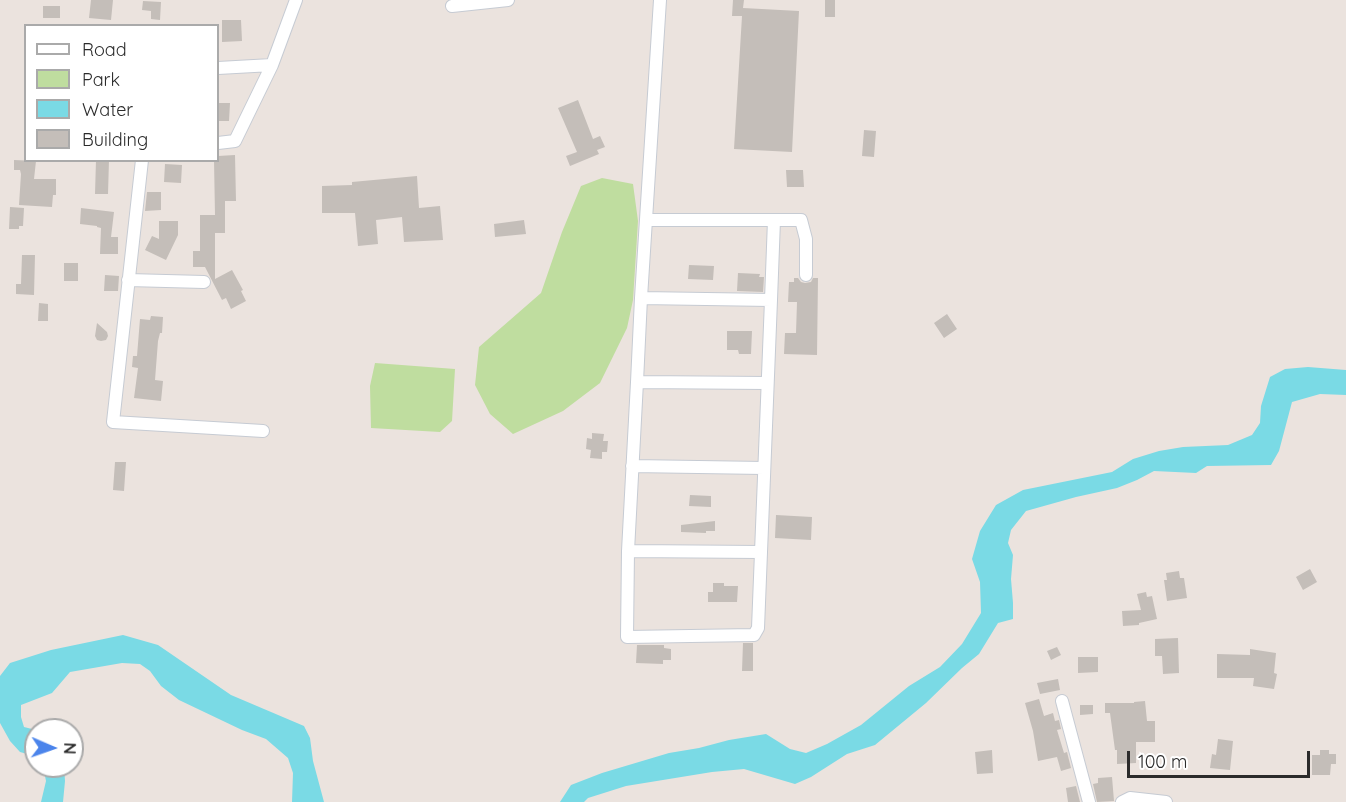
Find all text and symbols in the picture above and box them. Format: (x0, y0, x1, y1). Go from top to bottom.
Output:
legend (24, 24, 219, 162)
text: Road (82, 38, 127, 61)
text: Park (82, 68, 120, 91)
text: Water (82, 98, 133, 121)
text: Building (82, 128, 148, 151)
north arrow (24, 718, 84, 778)
scale bar (1130, 739, 1313, 777)
text: N (60, 742, 80, 755)
text: 100 m (1138, 750, 1187, 773)

